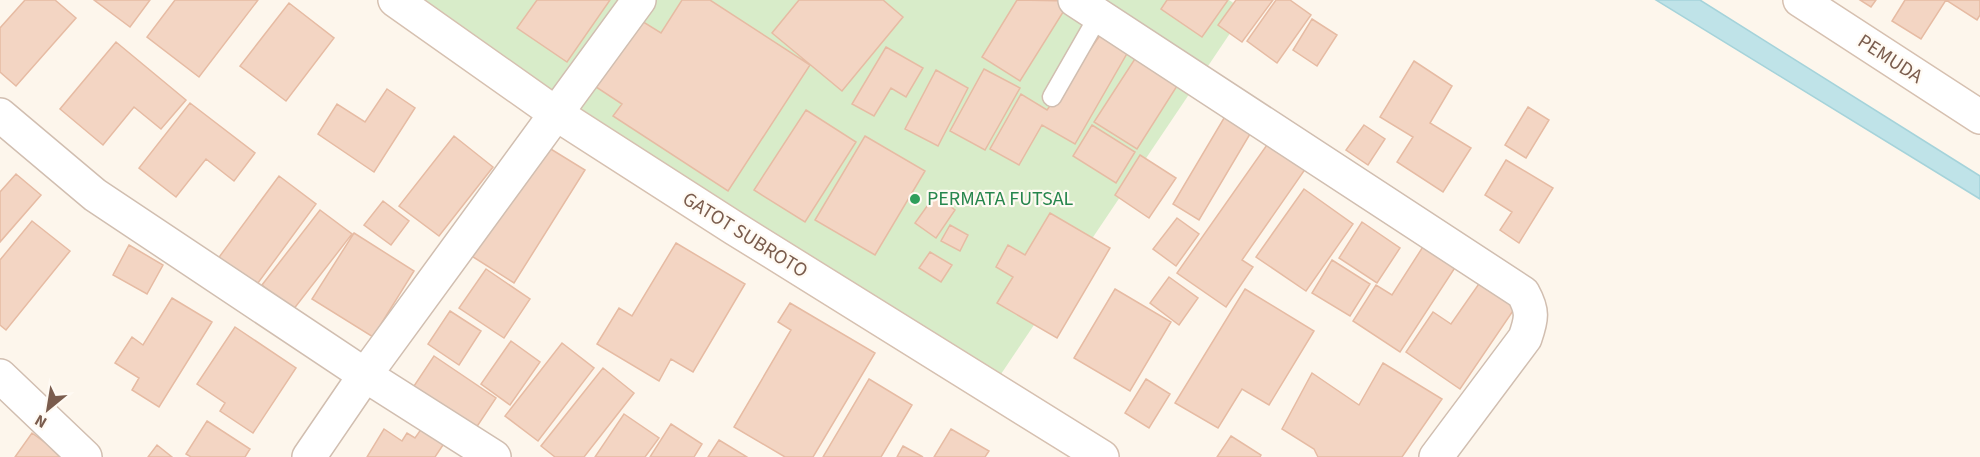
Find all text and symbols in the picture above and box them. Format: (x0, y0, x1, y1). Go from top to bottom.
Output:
street label: PEMUDA (1852, 28, 1928, 90)
street label: GATOT SUBROTO (677, 185, 813, 285)
place label: PERMATA FUTSAL (927, 185, 1074, 213)
marker: PERMATA FUTSAL (908, 192, 922, 206)
north arrow (18, 379, 78, 439)
text: N (31, 409, 51, 433)

